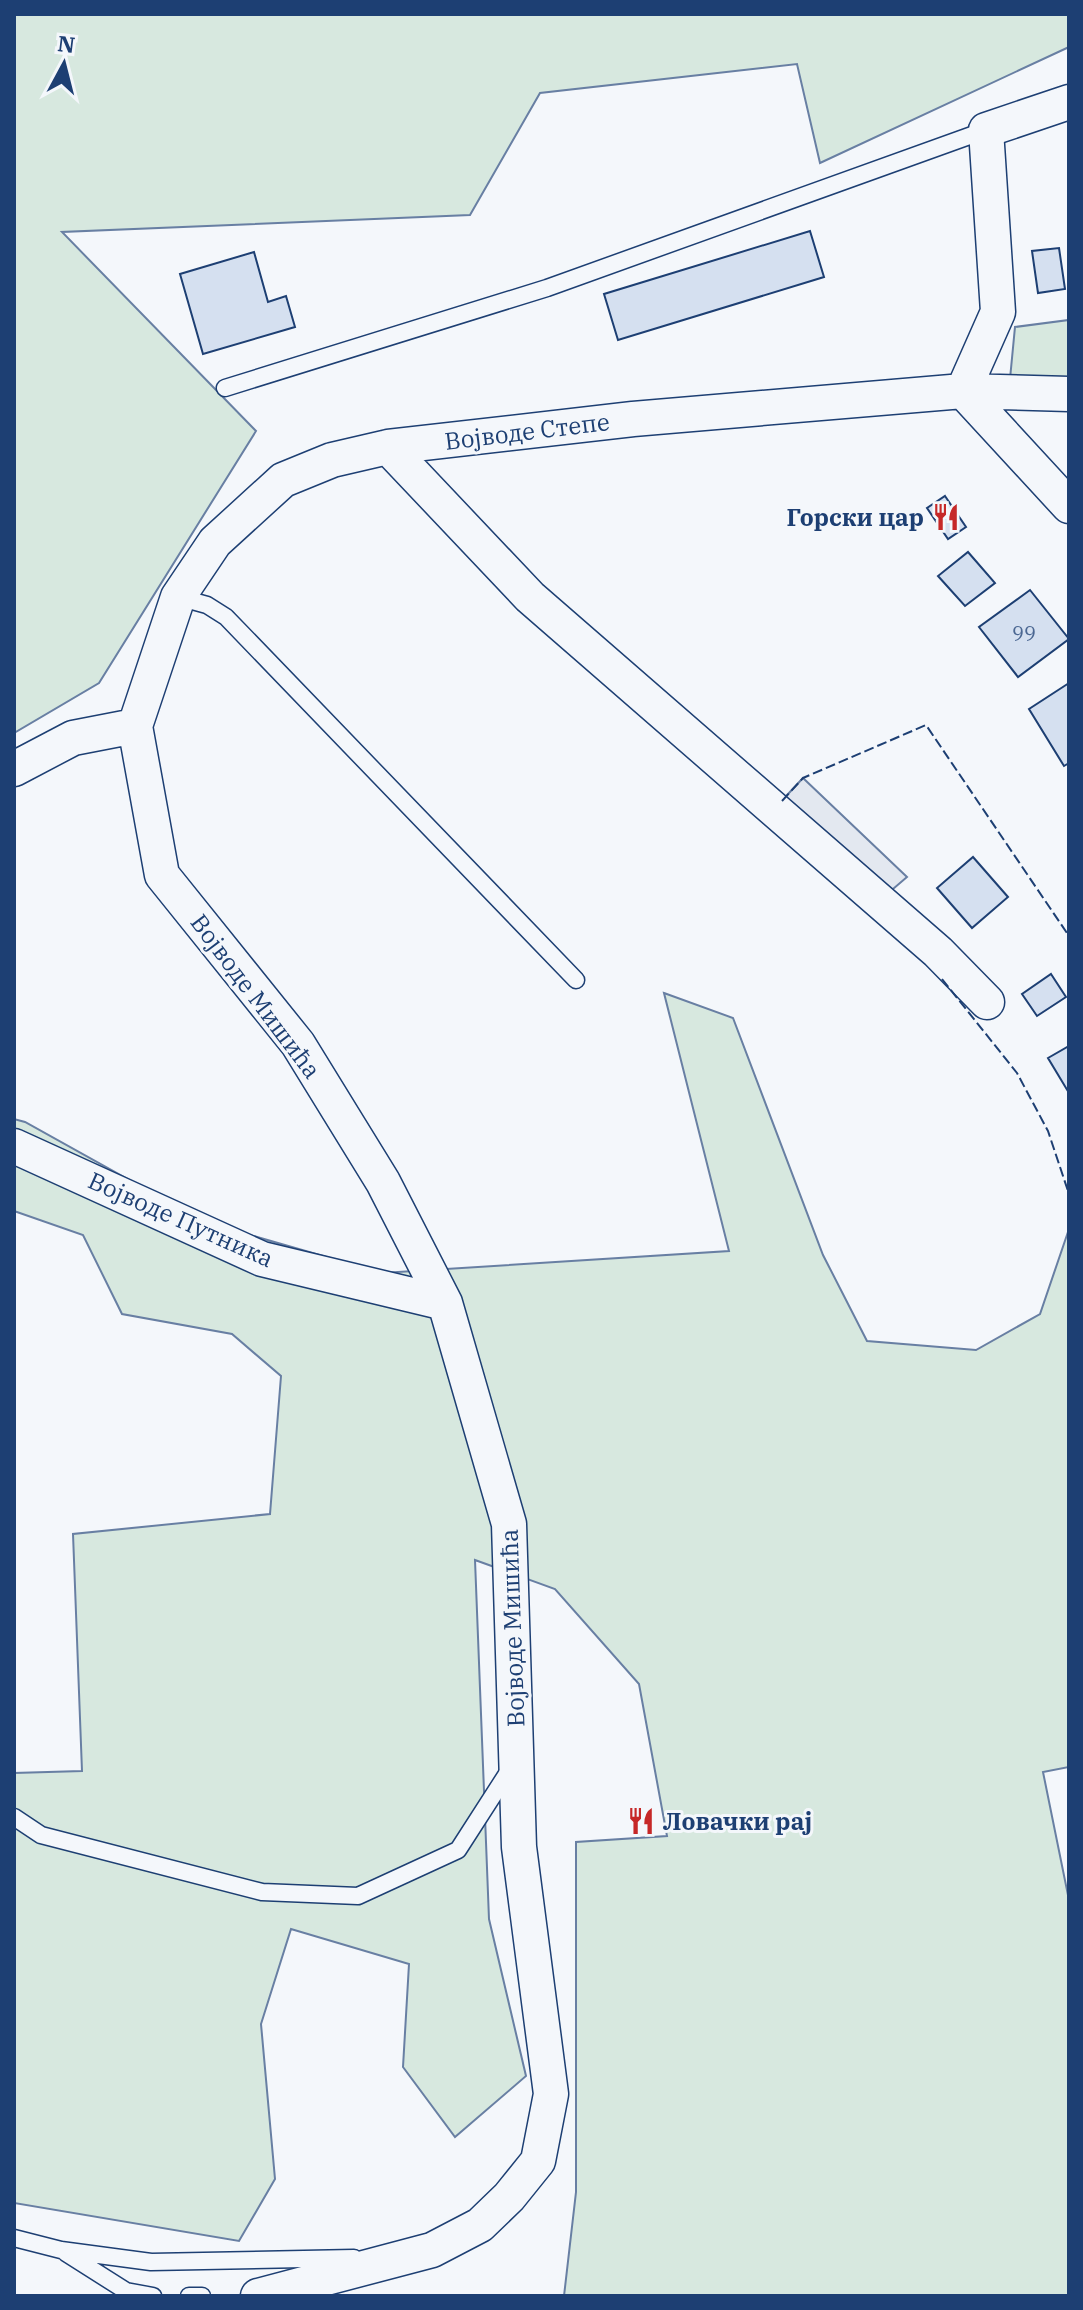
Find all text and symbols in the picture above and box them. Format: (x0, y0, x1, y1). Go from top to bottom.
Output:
north arrow (24, 24, 104, 104)
text: N (56, 28, 77, 59)
street label: Војводе Степе (443, 405, 611, 457)
place label: Горски цар (787, 501, 924, 533)
restaurant icon: Горски цар (931, 502, 961, 532)
house number: 99 (1012, 620, 1036, 647)
street label: Војводе Мишића (184, 907, 328, 1085)
street label: Војводе Путника (83, 1164, 279, 1274)
street label: Војводе Мишића (493, 1528, 531, 1728)
place label: Ловачки рај (663, 1805, 812, 1837)
restaurant icon: Ловачки рај (626, 1806, 656, 1836)

